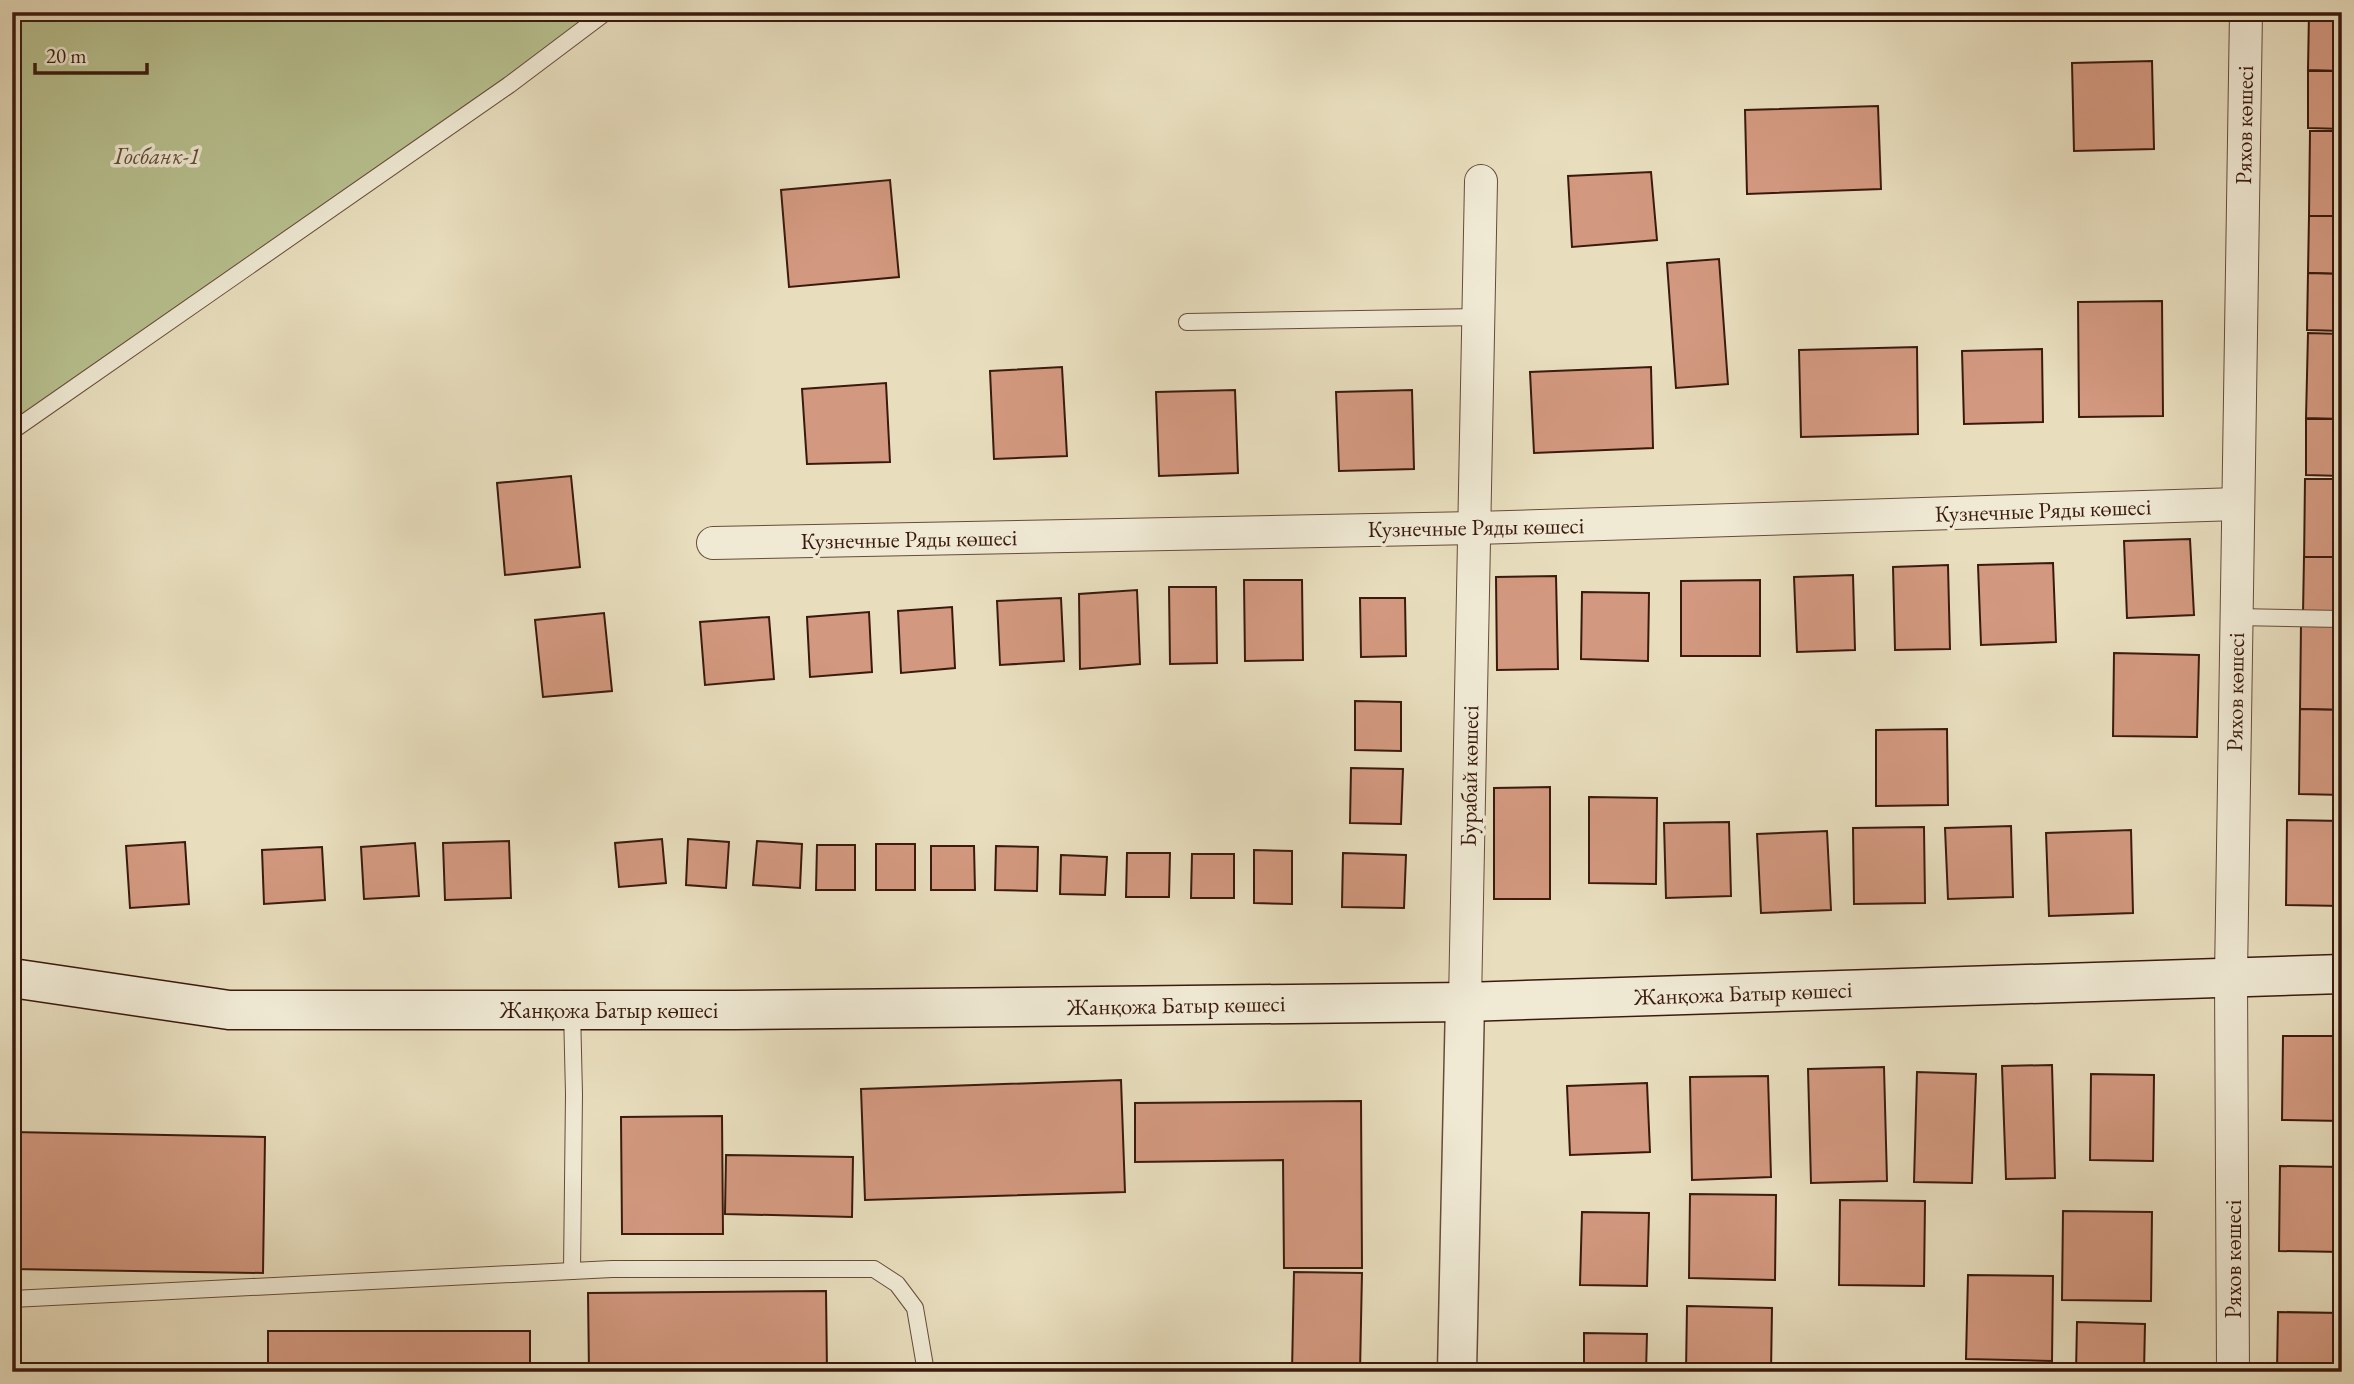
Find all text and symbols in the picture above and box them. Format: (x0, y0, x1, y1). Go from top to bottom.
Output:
scale bar (35, 32, 147, 76)
text: 20 m (46, 42, 87, 69)
street label: Ряхов көшесі (2228, 65, 2260, 185)
park label: Госбанк-1 (113, 141, 200, 171)
street label: Кузнечные Ряды көшесі (1934, 491, 2152, 529)
street label: Кузнечные Ряды көшесі (1367, 510, 1585, 544)
street label: Кузнечные Ряды көшесі (800, 522, 1018, 556)
street label: Ряхов көшесі (2219, 632, 2251, 752)
street label: Бурабай көшесі (1453, 704, 1485, 847)
street label: Жанқожа Батыр көшесі (1632, 974, 1853, 1012)
street label: Жанқожа Батыр көшесі (1065, 988, 1286, 1022)
street label: Жанқожа Батыр көшесі (499, 995, 719, 1025)
street label: Ряхов көшесі (2218, 1199, 2248, 1319)

